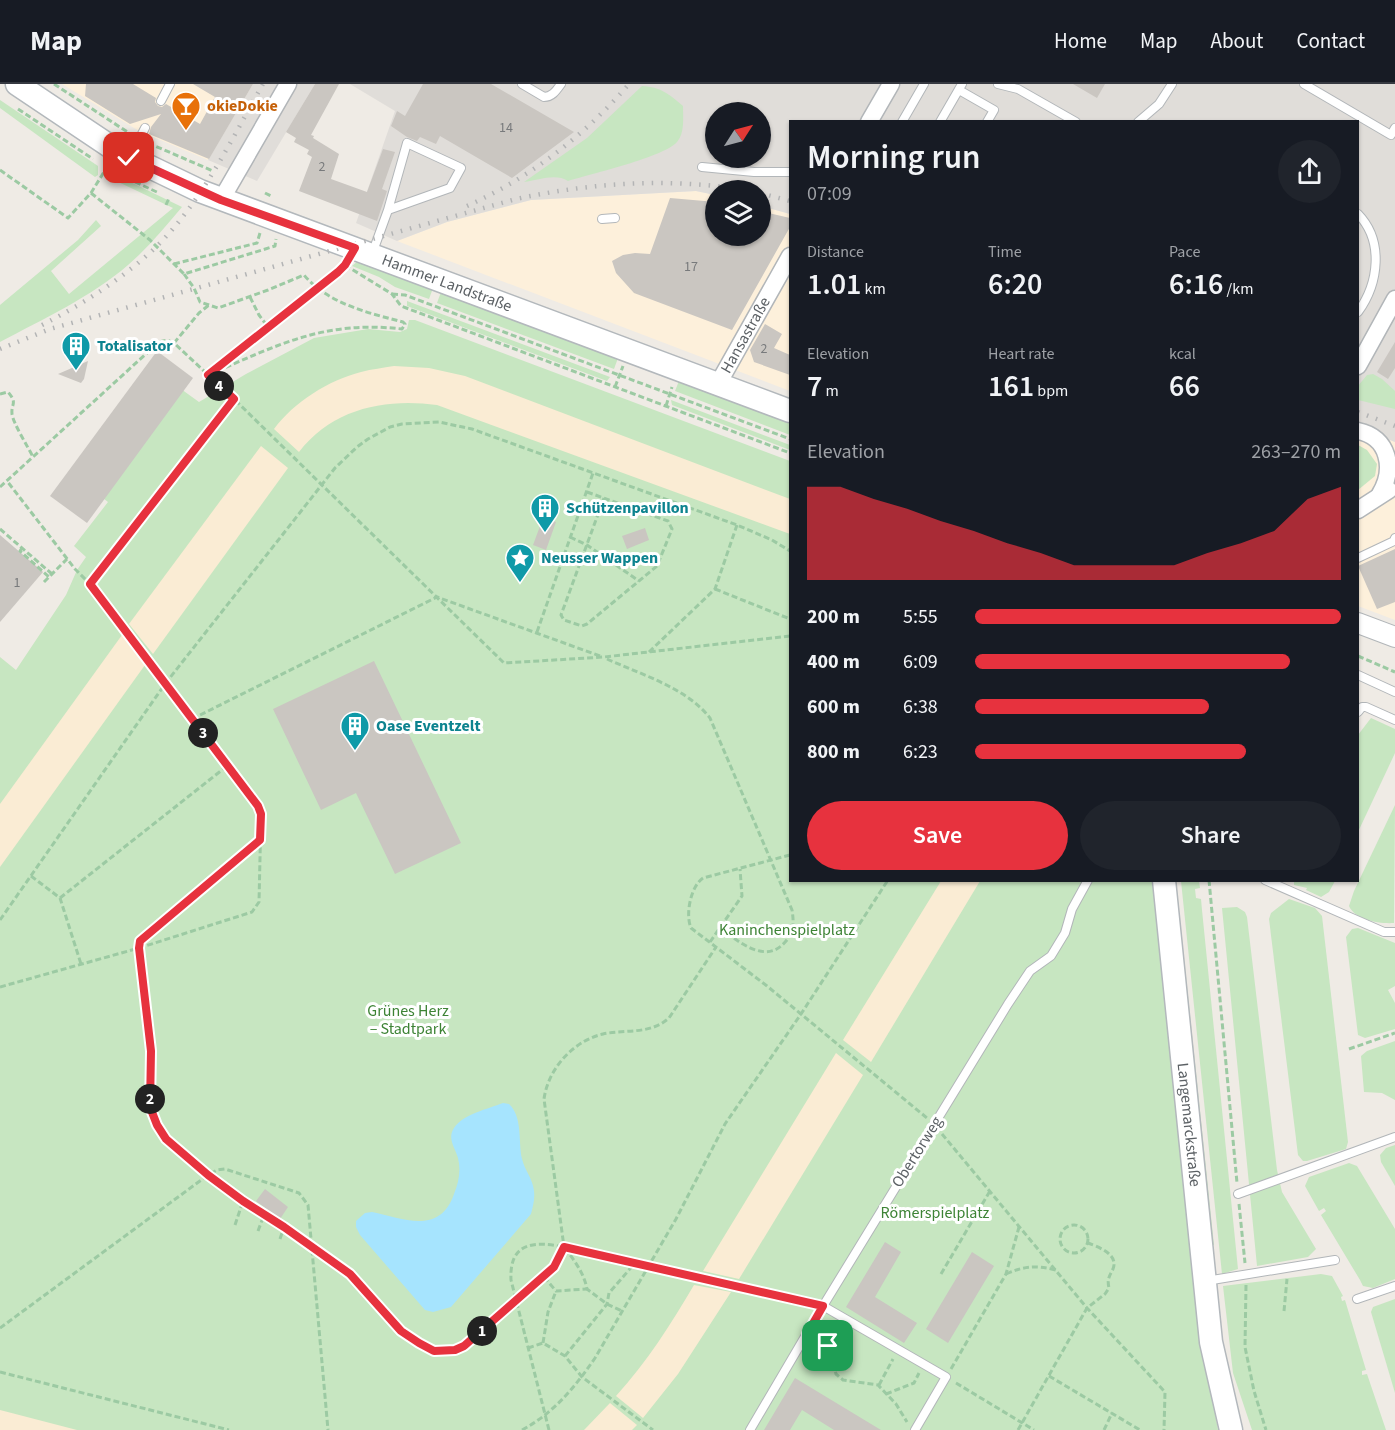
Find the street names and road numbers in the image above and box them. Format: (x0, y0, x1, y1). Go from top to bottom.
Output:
street label: Hammer Landstraße (379, 249, 515, 317)
street label: Hansastraße (715, 293, 776, 377)
street label: Langemarckstraße (1172, 1062, 1206, 1188)
street label: Obertorweg (886, 1112, 948, 1192)

